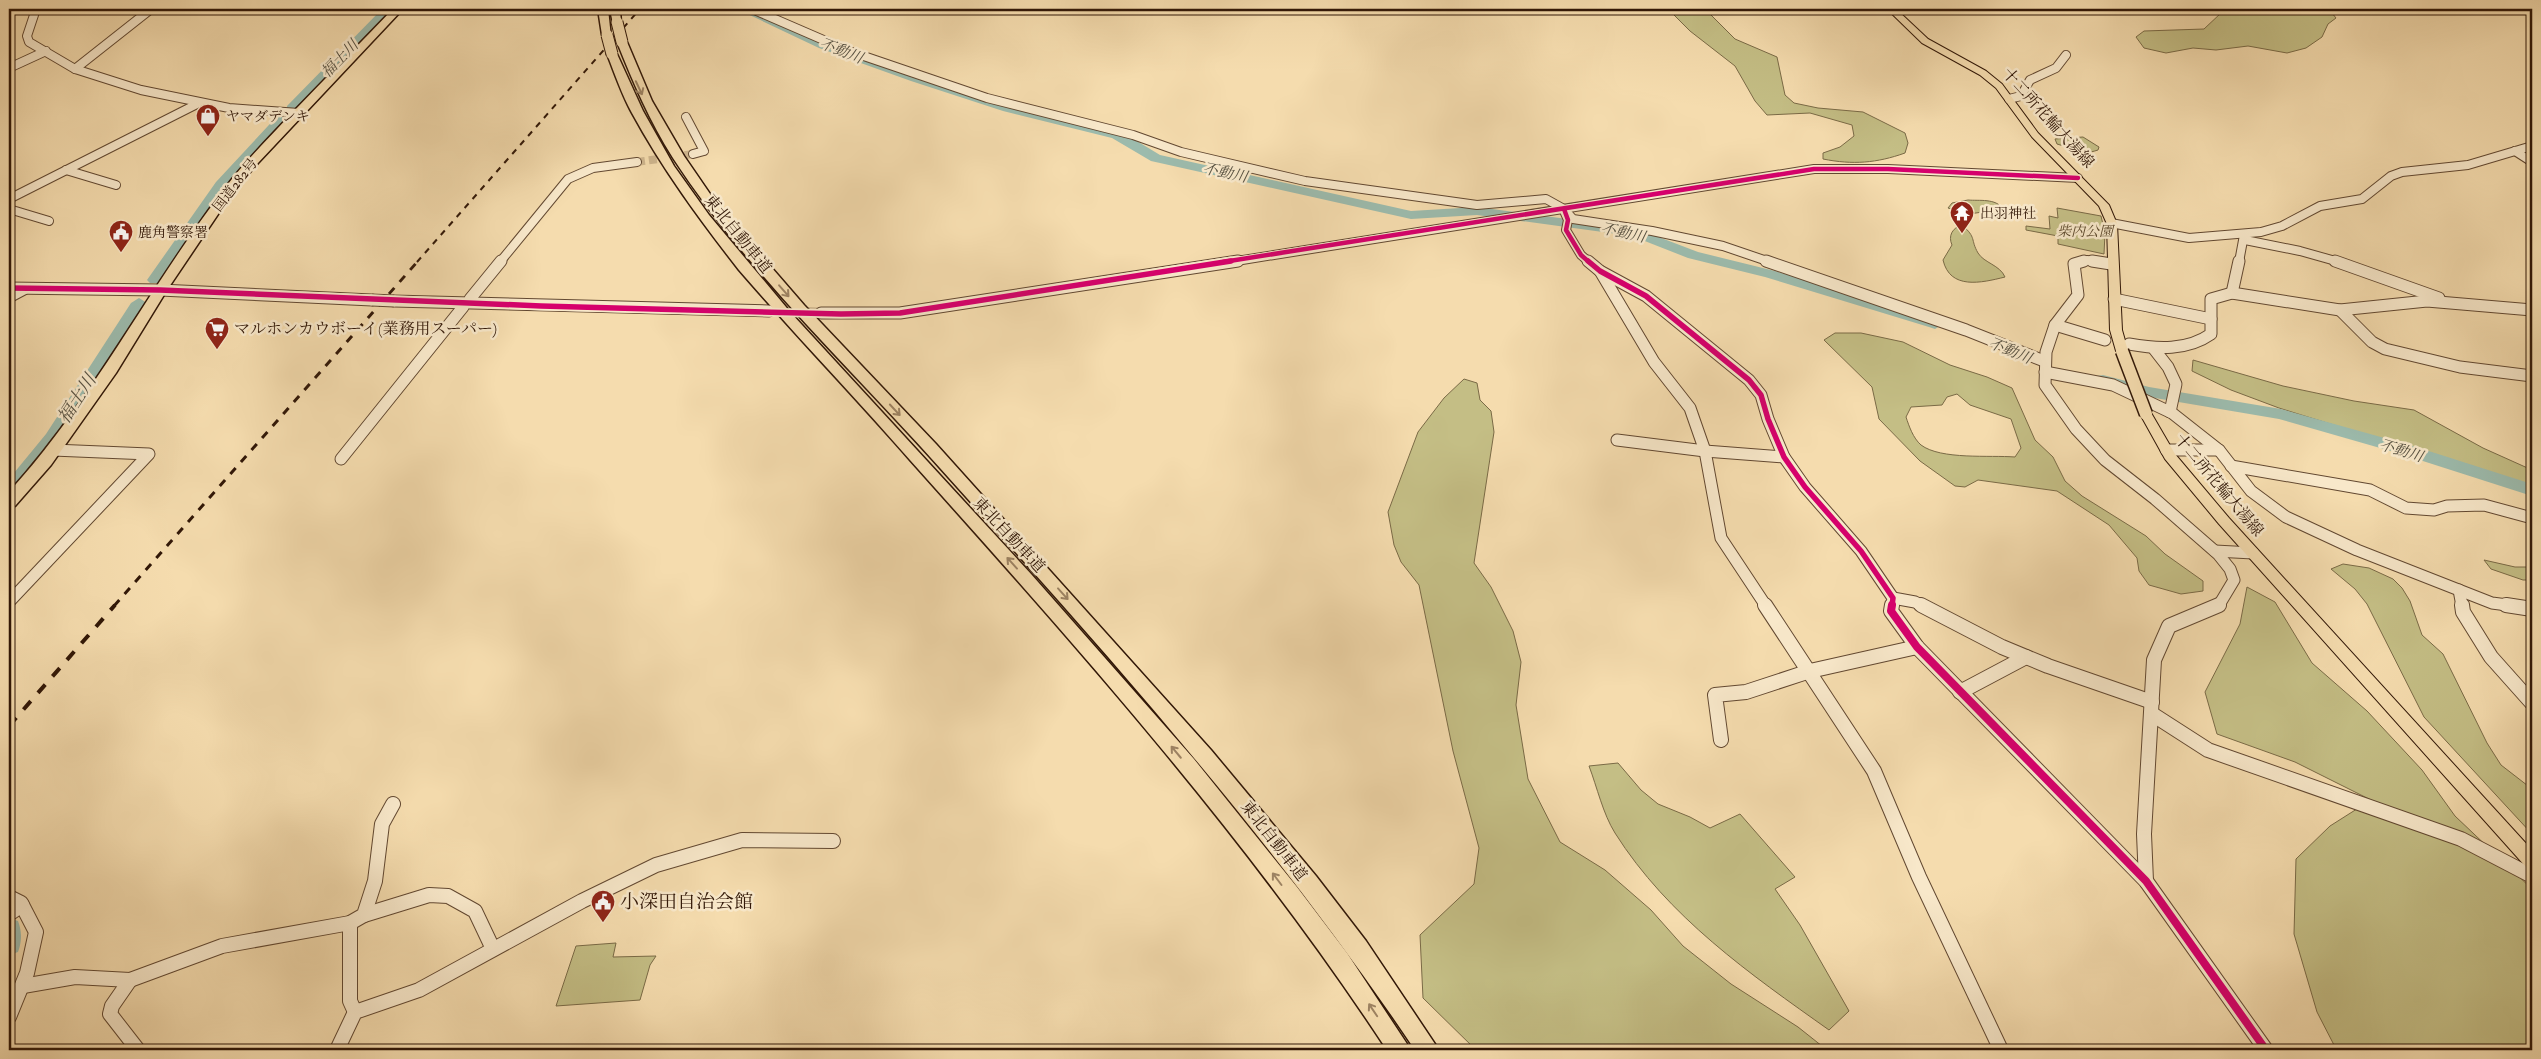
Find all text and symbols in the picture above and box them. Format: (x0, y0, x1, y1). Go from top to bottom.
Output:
water label: 不動川 (817, 34, 867, 69)
water label: 福士川 (318, 35, 364, 82)
street label: 十二所花輪大湯線 (1998, 64, 2098, 172)
one-way arrow (635, 80, 644, 95)
shop icon: ヤマダデンキ (195, 103, 221, 137)
place label: ヤマダデンキ (226, 108, 310, 125)
street label: 国道282号 (209, 155, 261, 215)
water label: 不動川 (1201, 159, 1251, 187)
street label: 東北自動車道 (700, 190, 776, 278)
temple icon: 出羽神社 (1949, 200, 1975, 234)
place label: 出羽神社 (1980, 205, 2036, 222)
public building icon: 鹿角警察署 (108, 219, 134, 253)
water label: 不動川 (1599, 219, 1649, 247)
park label: 柴内公園 (2057, 223, 2115, 240)
place label: 鹿角警察署 (138, 224, 208, 241)
one-way arrow (778, 284, 790, 297)
supermarket icon: マルホンカウボーイ(業務用スーパー) (204, 316, 230, 350)
place label: マルホンカウボーイ(業務用スーパー) (234, 319, 497, 339)
water label: 不動川 (1986, 334, 2036, 369)
water label: 福士川 (53, 368, 102, 428)
one-way arrow (889, 403, 901, 416)
street label: 十二所花輪大湯線 (2170, 430, 2268, 540)
water label: 不動川 (2377, 435, 2427, 467)
street label: 東北自動車道 (969, 493, 1049, 577)
one-way arrow (1006, 557, 1017, 570)
one-way arrow (1057, 588, 1069, 601)
one-way arrow (1170, 745, 1181, 758)
street label: 東北自動車道 (1237, 797, 1311, 885)
one-way arrow (1272, 872, 1282, 886)
public building icon: 小深田自治会館 (590, 889, 616, 923)
place label: 小深田自治会館 (620, 890, 753, 914)
one-way arrow (1368, 1003, 1378, 1017)

